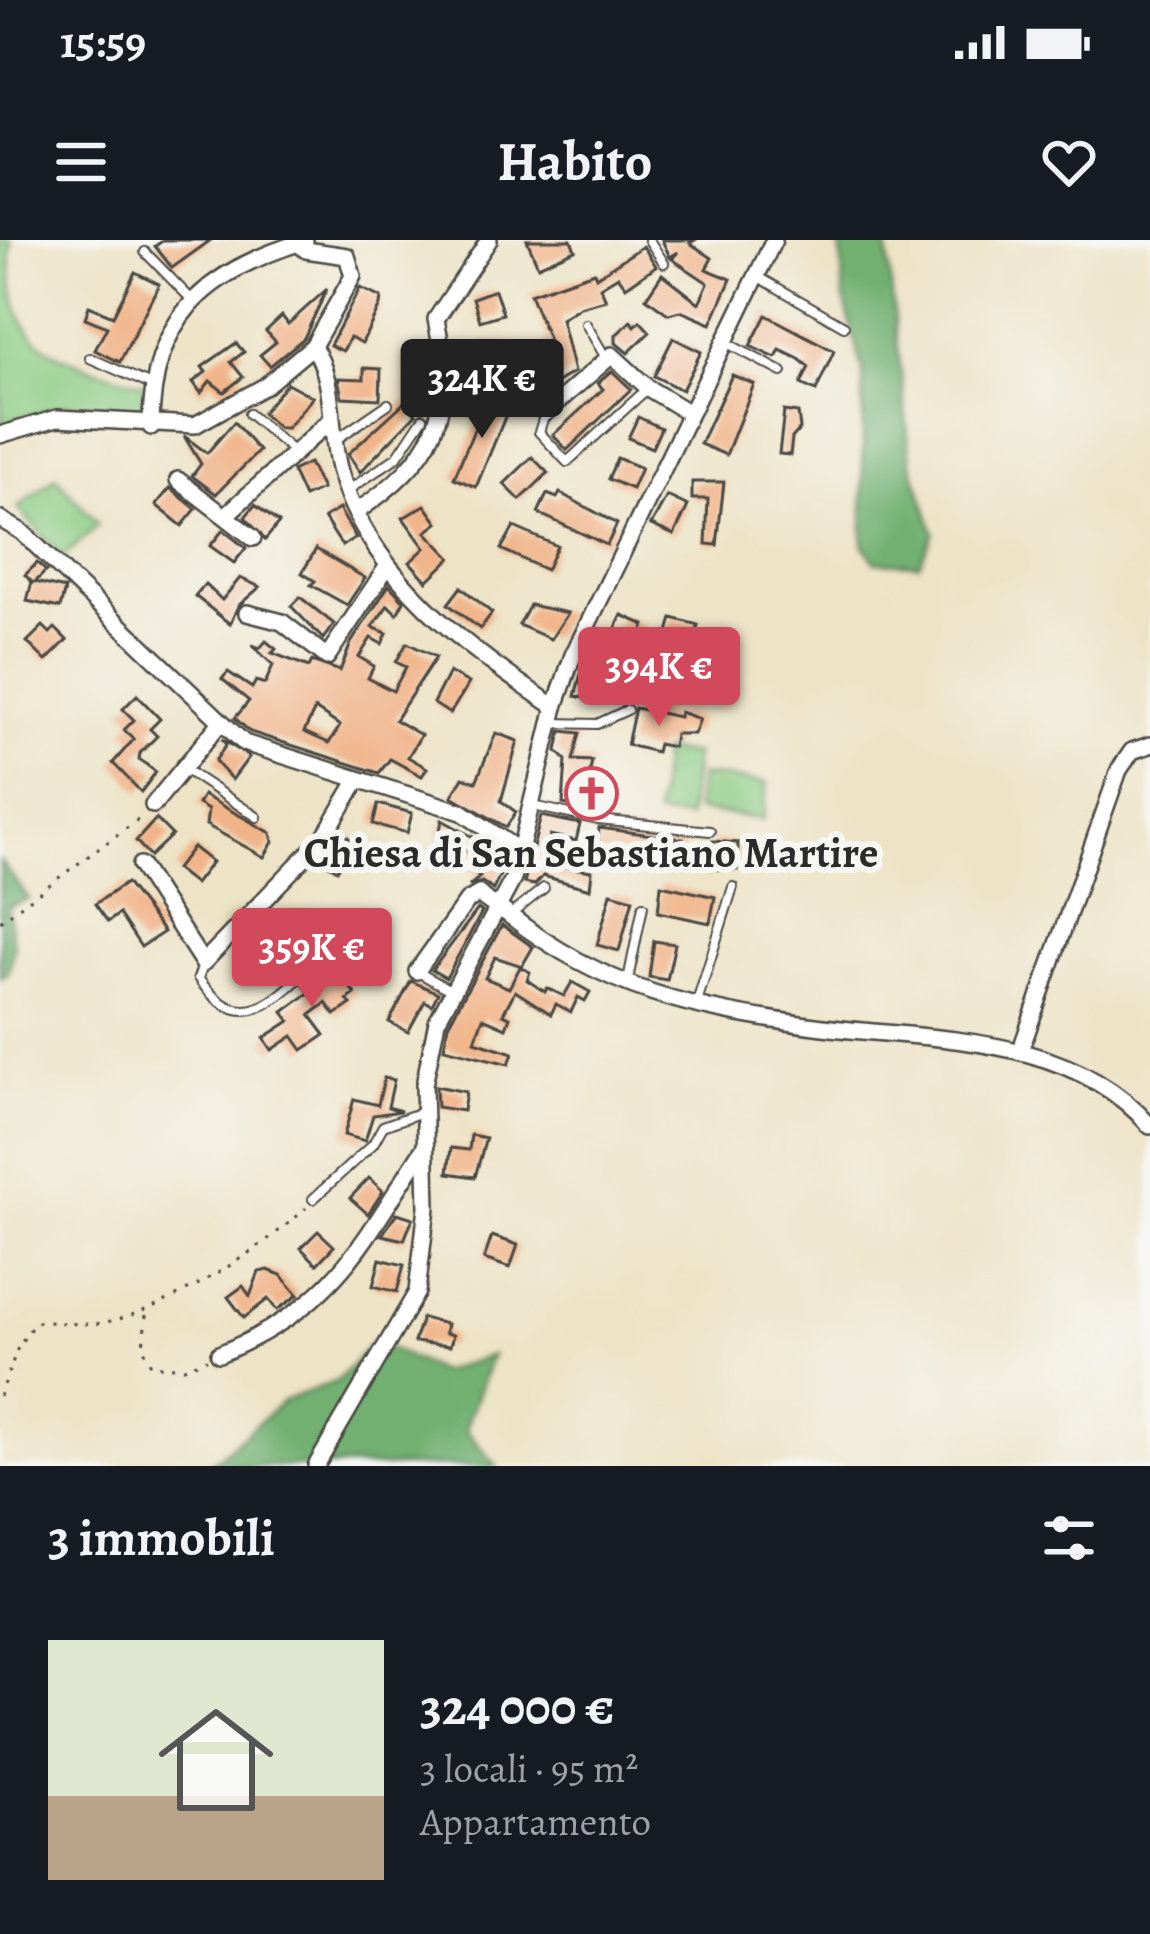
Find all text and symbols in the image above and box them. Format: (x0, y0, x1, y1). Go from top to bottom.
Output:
text: 15:59 (60, 11, 146, 73)
text: Habito (498, 125, 652, 199)
icon: menu (48, 129, 114, 195)
icon: heart (1036, 129, 1102, 195)
pin: 324K € (384, 339, 580, 441)
text: 324K € (428, 351, 536, 404)
pin: 394K € (561, 627, 757, 729)
text: 394K € (605, 639, 713, 692)
church icon: Chiesa di San Sebastiano Martire (563, 765, 619, 821)
place label: Chiesa di San Sebastiano Martire (304, 824, 878, 881)
pin: 359K € (214, 908, 410, 1010)
text: 359K € (259, 920, 365, 973)
text: 3 immobili (48, 1503, 275, 1573)
icon: filters (1036, 1505, 1102, 1571)
text: 324 000 € (420, 1672, 615, 1742)
icon: home (144, 1688, 288, 1832)
text: 3 locali · 95 m² (420, 1742, 638, 1795)
text: Appartamento (420, 1795, 651, 1848)

